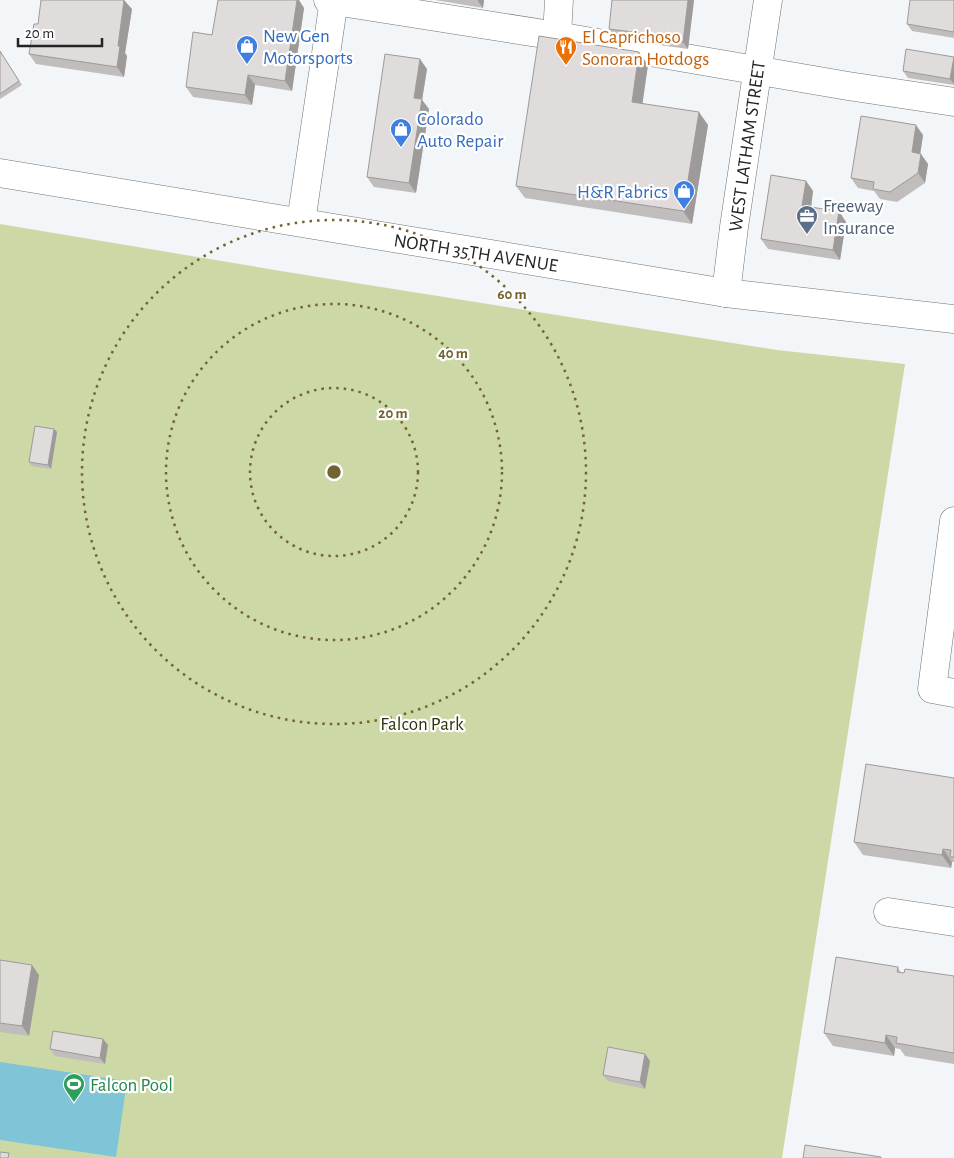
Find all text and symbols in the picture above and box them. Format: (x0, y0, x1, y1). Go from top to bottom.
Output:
scale bar (18, 15, 101, 47)
text: 20 m (25, 26, 54, 41)
place label: New Gen Motorsports (263, 27, 353, 68)
place label: El Caprichoso Sonoran Hotdogs (582, 28, 709, 69)
shop icon: New Gen Motorsports (235, 34, 259, 65)
restaurant icon: El Caprichoso Sonoran Hotdogs (554, 35, 578, 66)
street label: WEST LATHAM STREET (726, 59, 769, 233)
place label: Colorado Auto Repair (417, 110, 503, 151)
shop icon: Colorado Auto Repair (389, 117, 413, 148)
shop icon: H&R Fabrics (672, 179, 696, 210)
place label: H&R Fabrics (577, 183, 668, 202)
place label: Freeway Insurance (823, 197, 895, 238)
office icon: Freeway Insurance (795, 204, 819, 235)
street label: NORTH 35TH AVENUE (392, 231, 559, 276)
text: 60 m (497, 287, 527, 302)
text: 40 m (438, 346, 468, 361)
text: 20 m (378, 406, 408, 421)
centre of rings (325, 463, 343, 481)
park label: Falcon Park (380, 715, 464, 734)
sports icon: Falcon Pool (62, 1072, 86, 1103)
place label: Falcon Pool (90, 1076, 173, 1095)

